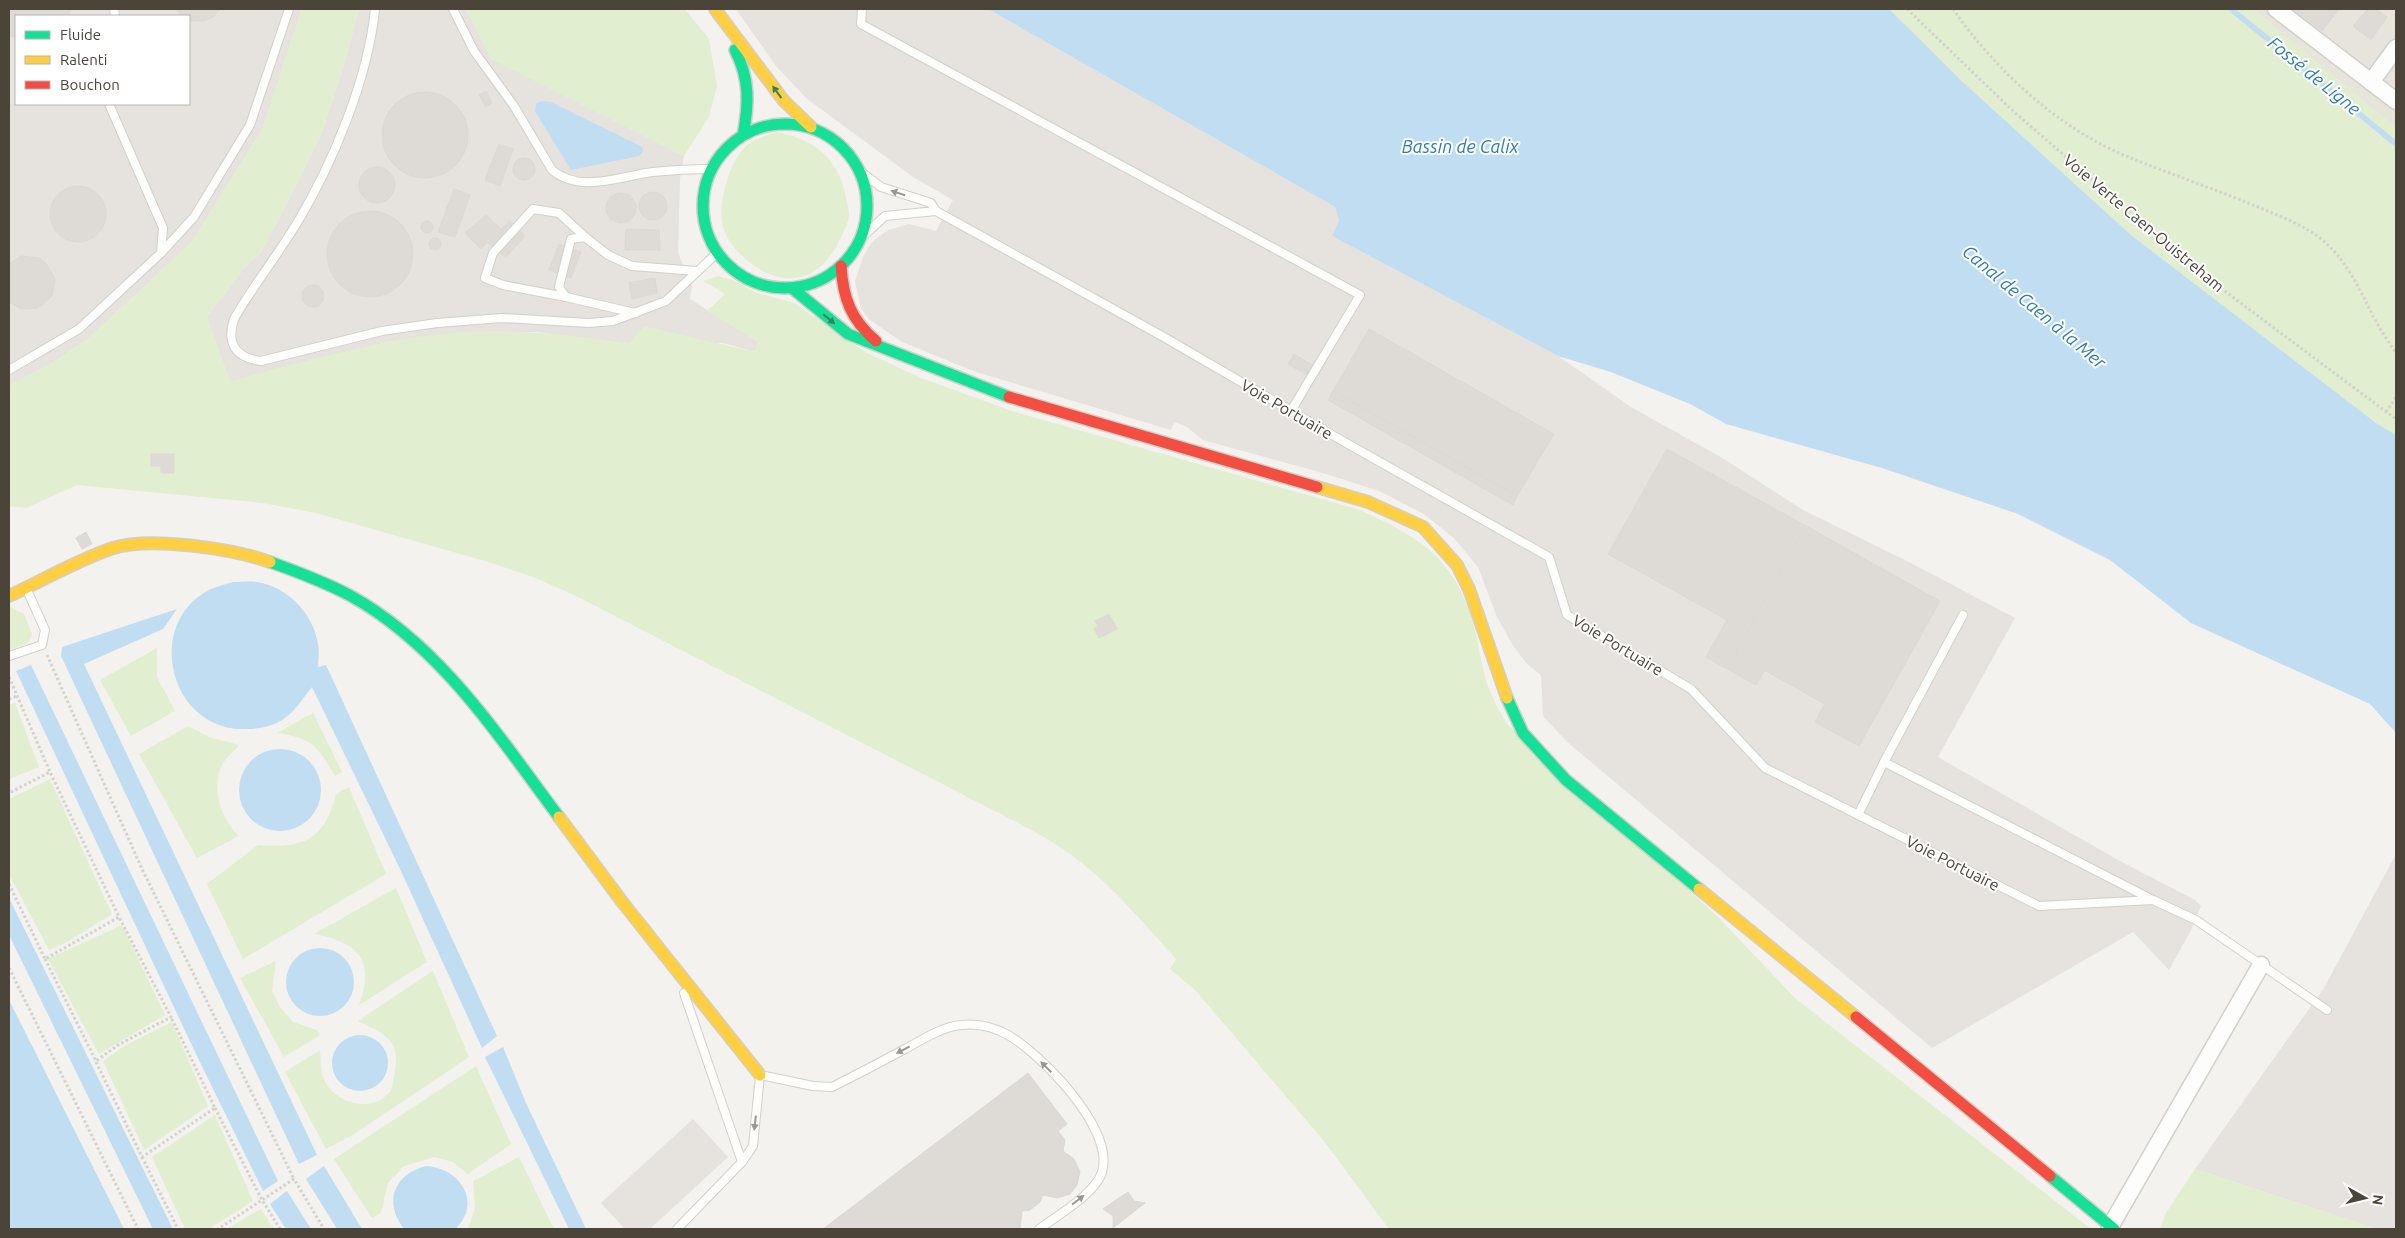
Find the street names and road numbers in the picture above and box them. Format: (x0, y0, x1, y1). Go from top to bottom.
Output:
street label: Voie Verte Caen-Ouistreham (2060, 151, 2228, 295)
street label: Voie Portuaire (1238, 376, 1336, 442)
street label: Voie Portuaire (1569, 611, 1667, 679)
street label: Voie Portuaire (1903, 832, 2003, 894)

